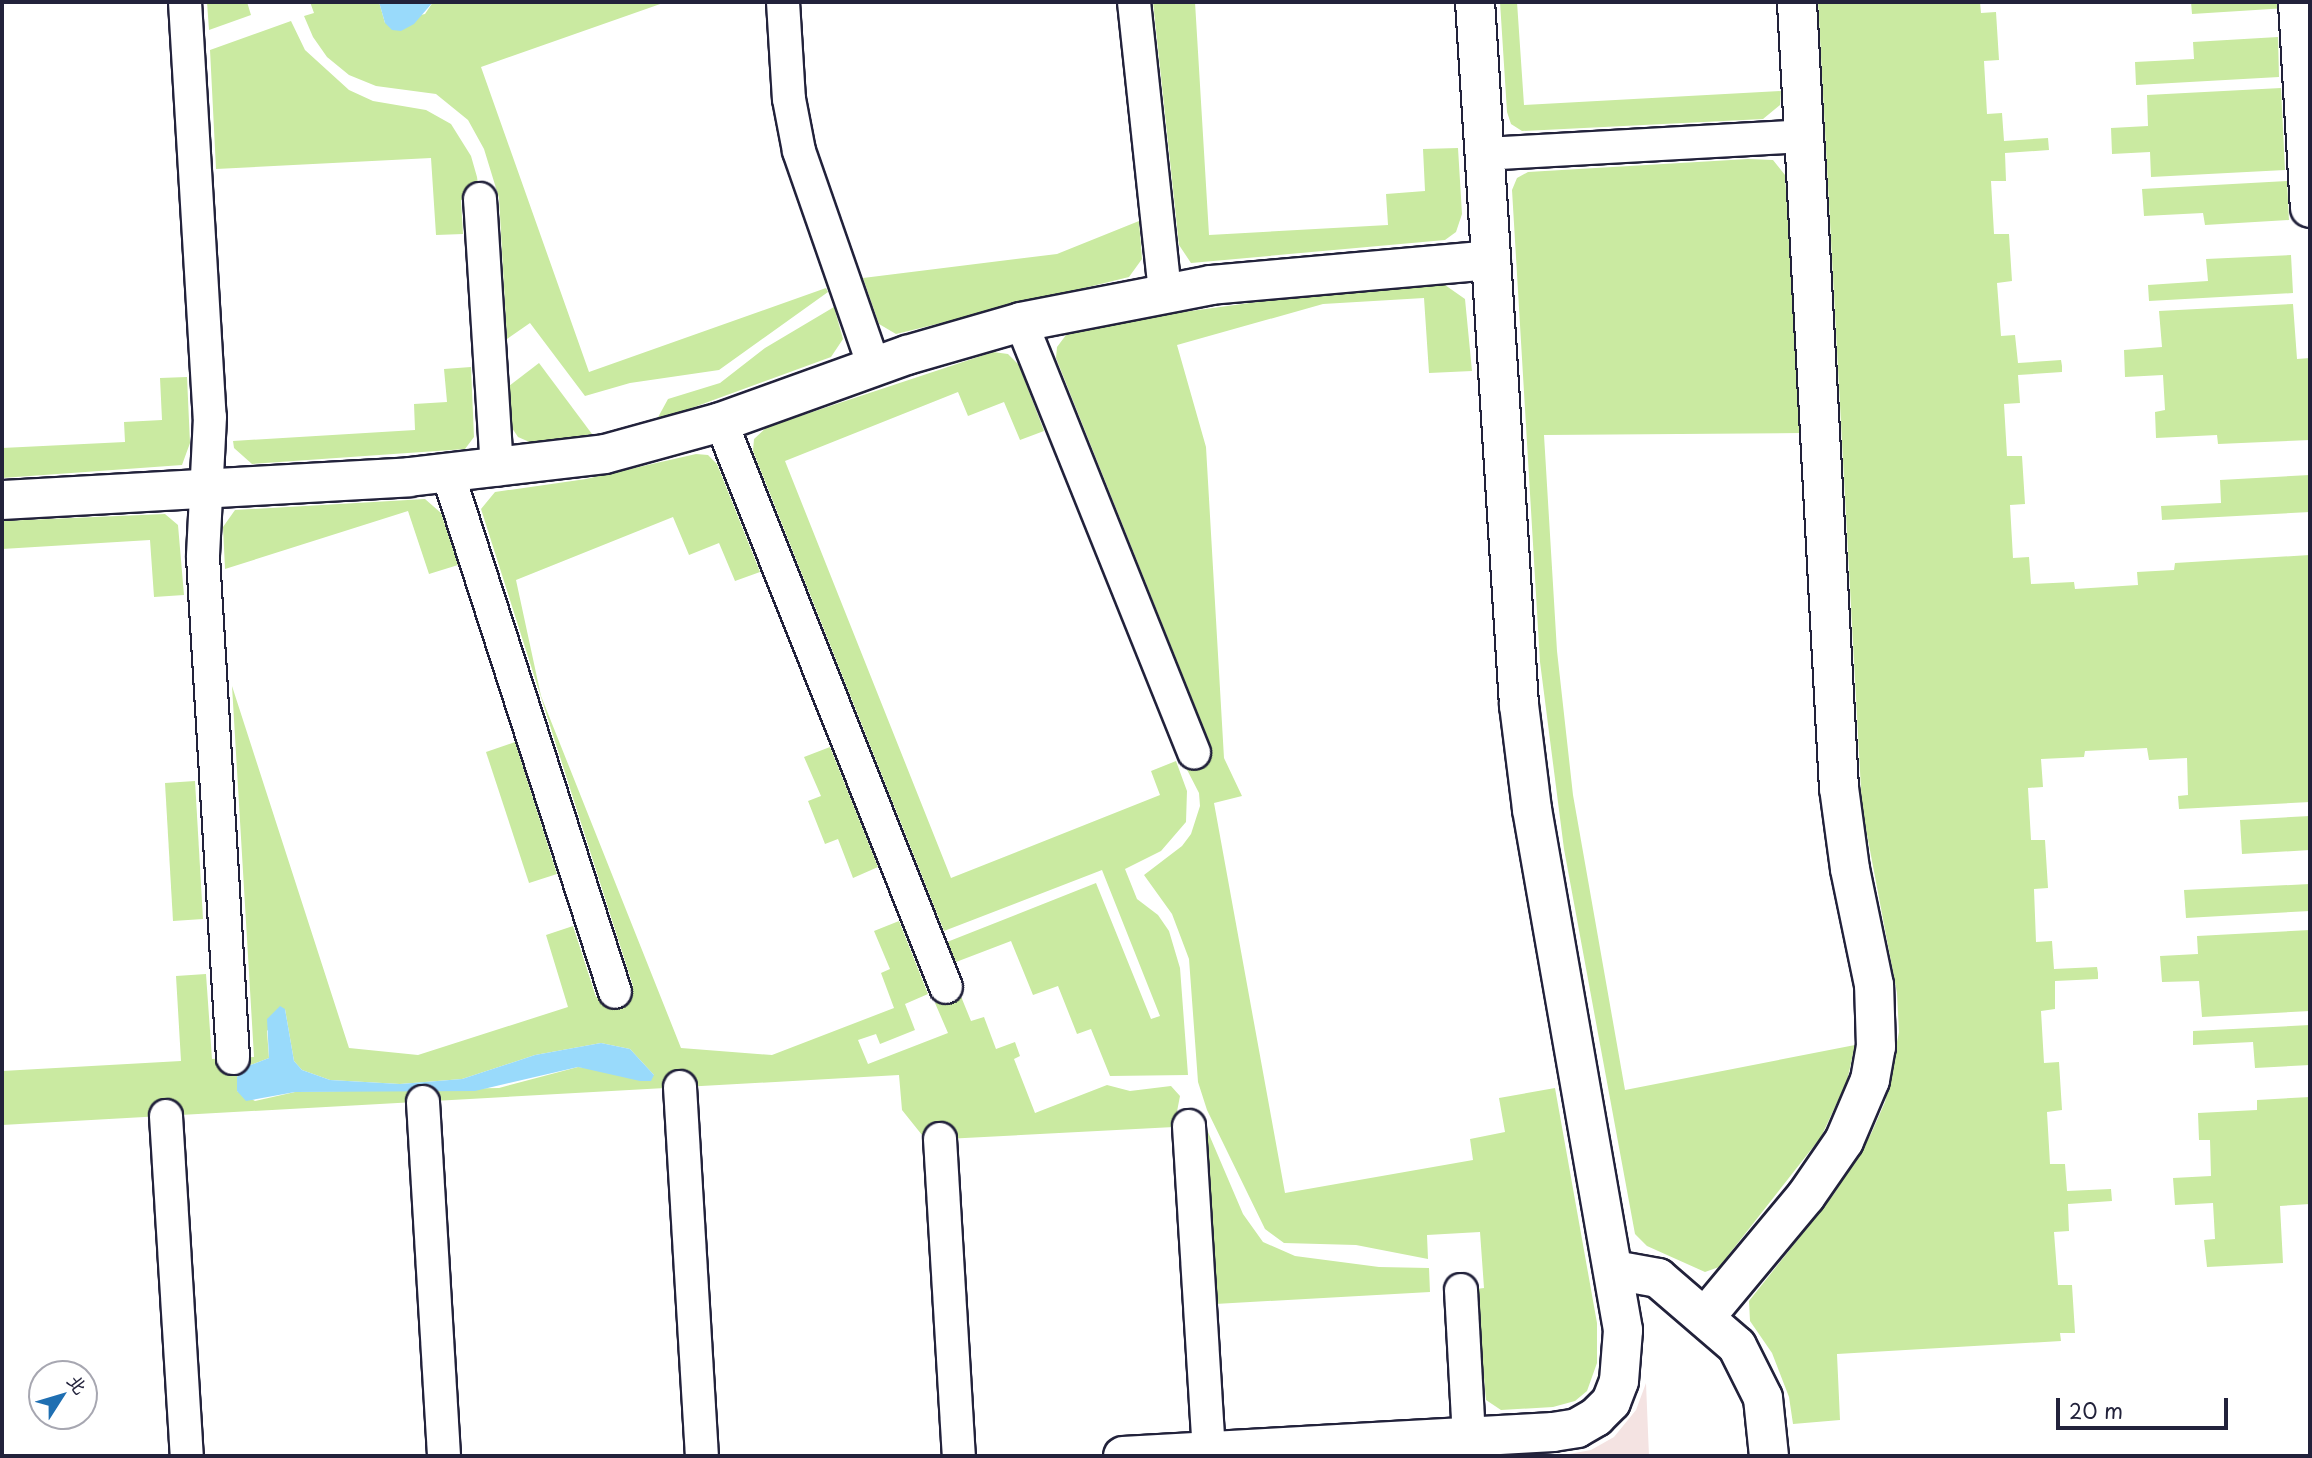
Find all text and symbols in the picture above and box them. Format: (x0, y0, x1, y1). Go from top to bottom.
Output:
north arrow (28, 1360, 98, 1430)
text: 北 (61, 1368, 95, 1400)
scale bar (2060, 1384, 2232, 1428)
text: 20 m (2069, 1394, 2123, 1426)

